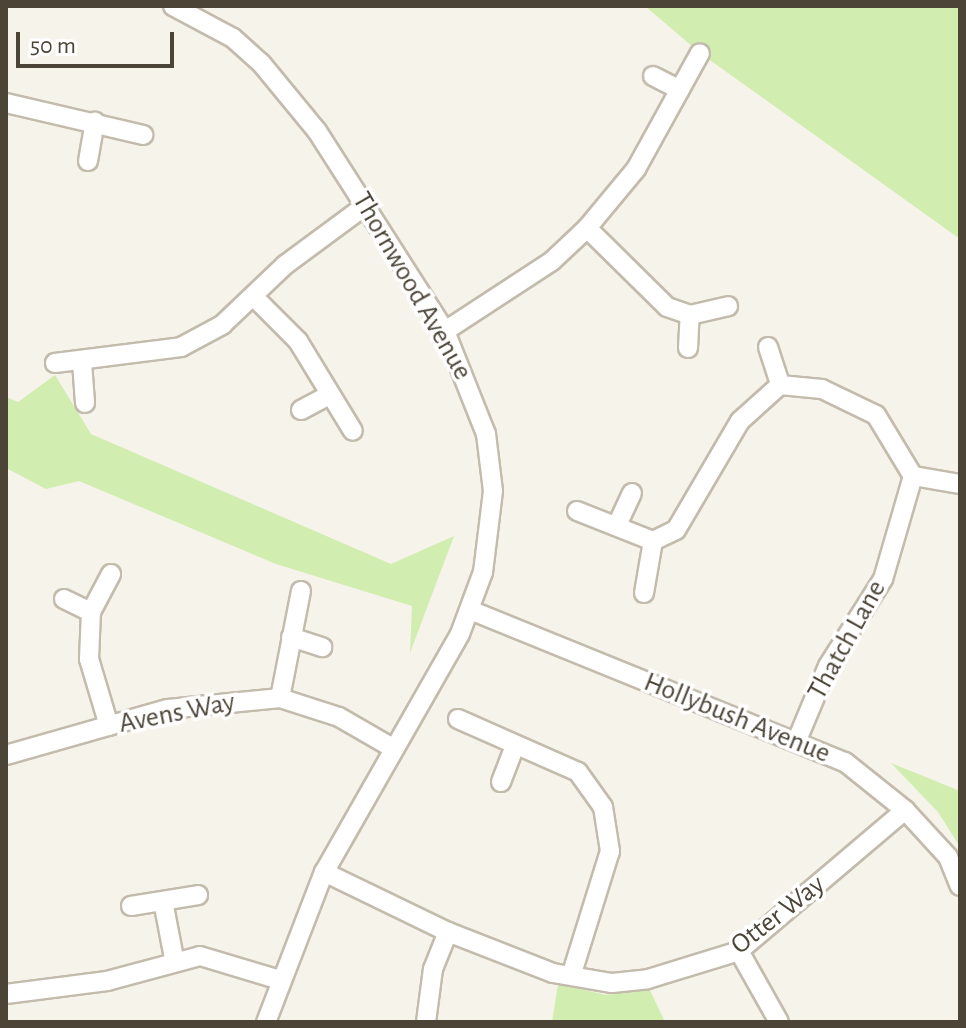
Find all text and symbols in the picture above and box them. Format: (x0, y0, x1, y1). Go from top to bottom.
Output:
scale bar (20, 16, 178, 66)
text: 50 m (30, 34, 76, 58)
street label: Thornwood Avenue (345, 186, 479, 386)
street label: Thatch Lane (801, 575, 893, 705)
street label: Hollybush Avenue (639, 665, 835, 771)
street label: Avens Way (116, 685, 238, 741)
street label: Otter Way (724, 868, 832, 962)

